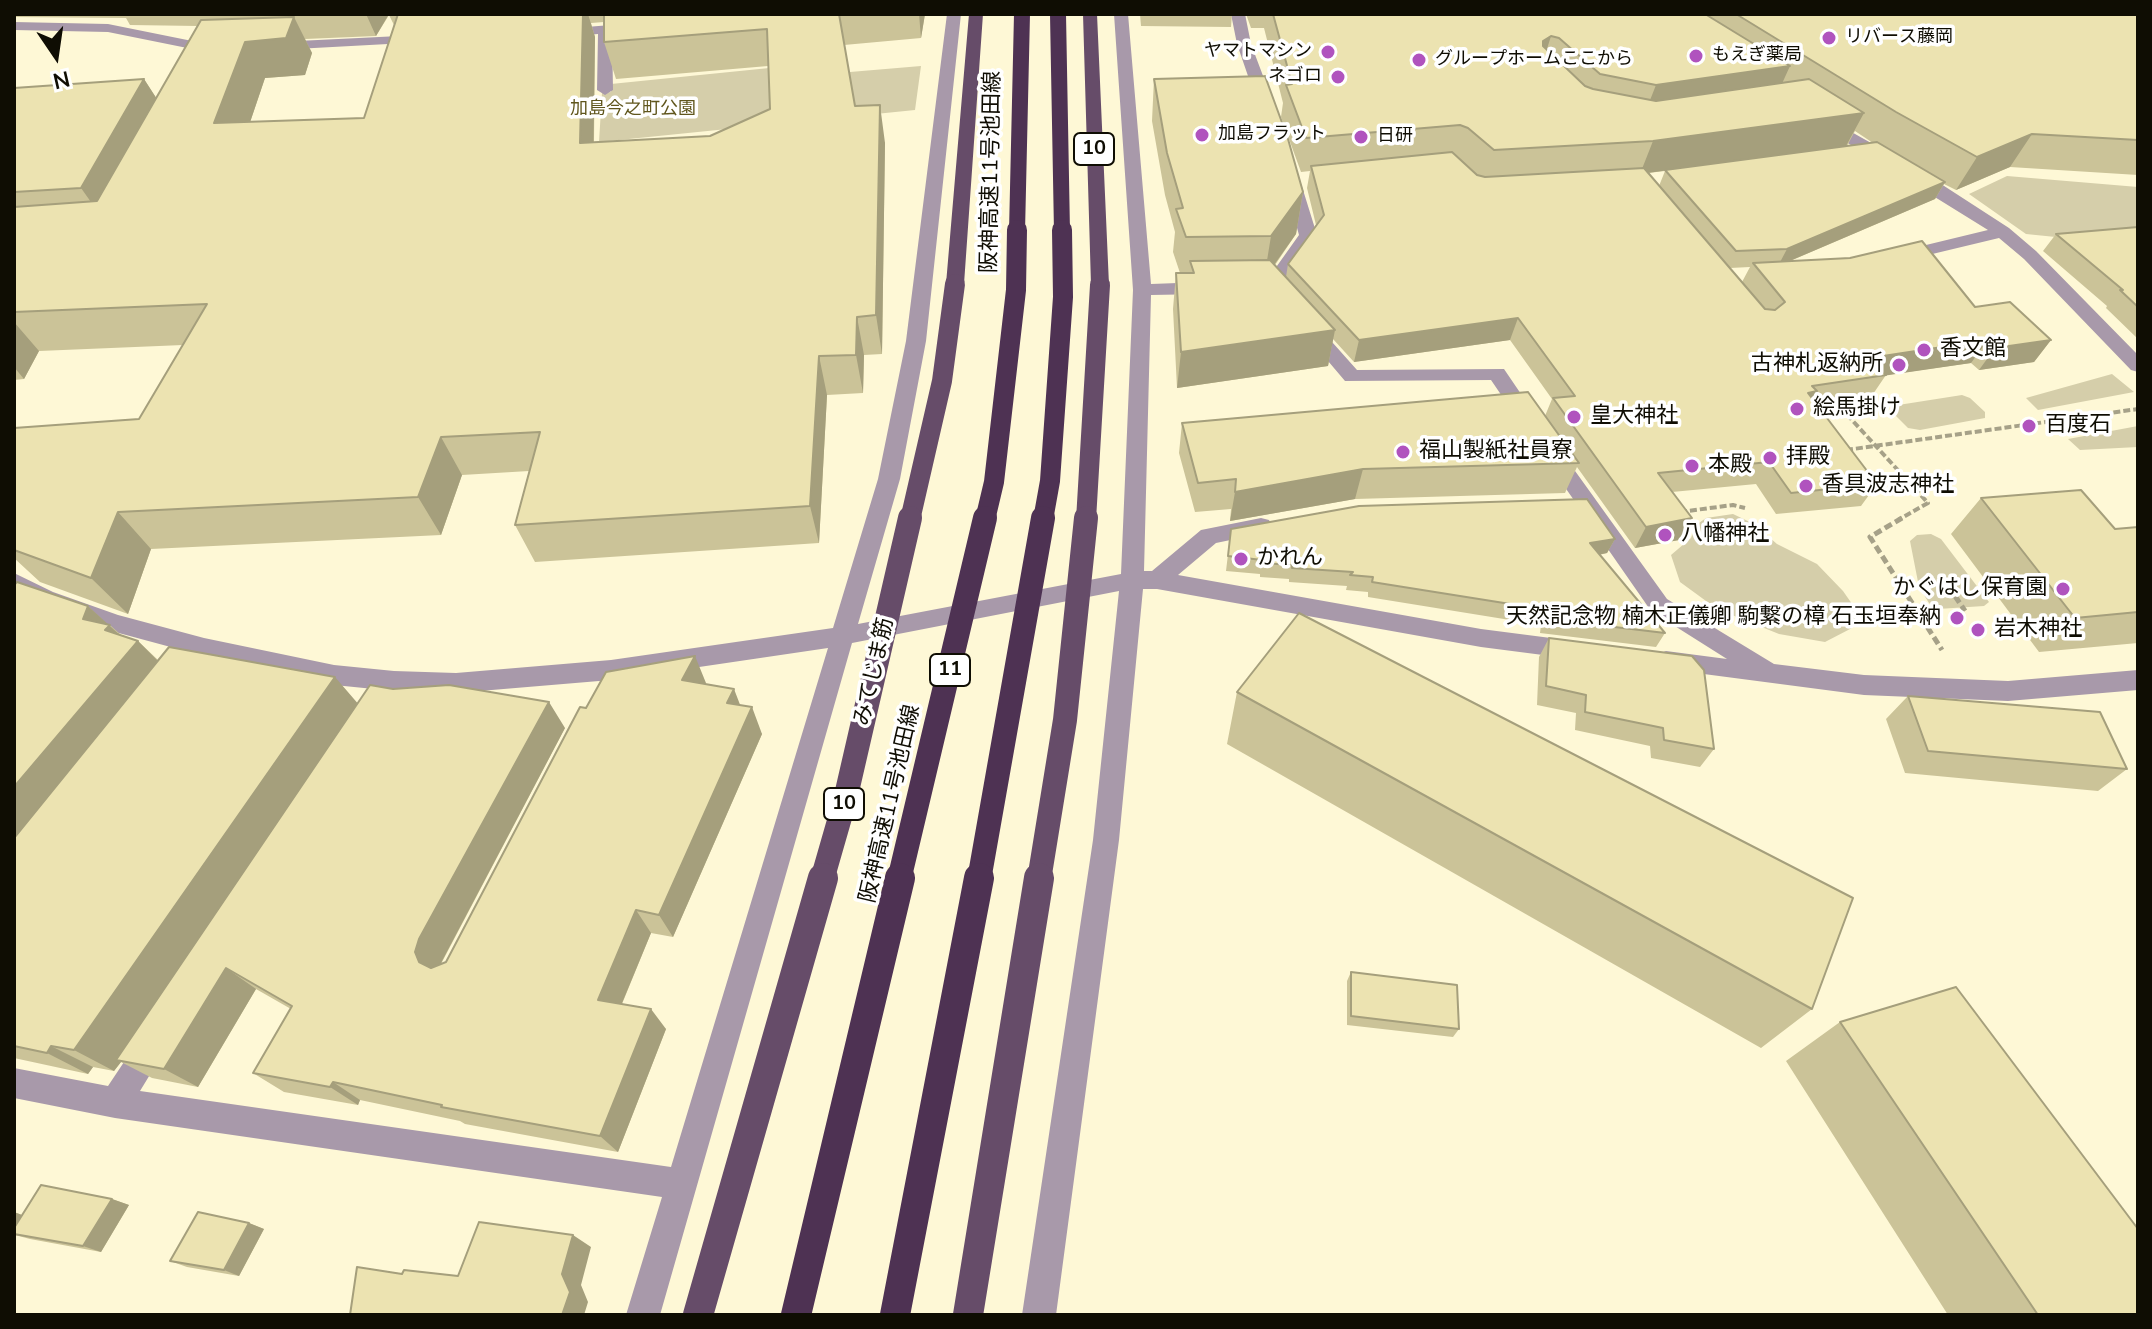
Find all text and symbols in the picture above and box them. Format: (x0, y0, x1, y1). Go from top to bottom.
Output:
north arrow (16, 16, 96, 96)
place label: リバース藤岡 (1845, 27, 1953, 49)
marker: リバース藤岡 (1820, 29, 1838, 47)
place label: ヤマトマシン (1204, 41, 1312, 63)
marker: ヤマトマシン (1319, 43, 1337, 61)
place label: もえぎ薬局 (1712, 45, 1802, 67)
marker: もえぎ薬局 (1687, 47, 1705, 65)
place label: グループホームここから (1435, 49, 1633, 71)
marker: グループホームここから (1410, 51, 1428, 69)
text: N (50, 63, 73, 96)
place label: ネゴロ (1268, 66, 1322, 88)
marker: ネゴロ (1329, 68, 1347, 86)
street label: 阪神高速11号池田線 (977, 71, 1007, 273)
park label: 加島今之町公園 (570, 99, 696, 121)
place label: 加島フラット (1218, 124, 1326, 146)
marker: 加島フラット (1193, 126, 1211, 144)
place label: 日研 (1377, 126, 1413, 148)
marker: 日研 (1352, 128, 1370, 146)
road number: 10 (1074, 133, 1114, 165)
place label: 香文館 (1940, 337, 2006, 363)
marker: 香文館 (1915, 341, 1933, 359)
place label: 古神札返納所 (1751, 352, 1883, 378)
marker: 古神札返納所 (1890, 356, 1908, 374)
place label: 絵馬掛け (1813, 396, 1901, 422)
marker: 絵馬掛け (1788, 400, 1806, 418)
place label: 皇大神社 (1590, 404, 1678, 430)
marker: 皇大神社 (1565, 408, 1583, 426)
place label: 百度石 (2045, 413, 2111, 439)
marker: 百度石 (2020, 417, 2038, 435)
place label: 福山製紙社員寮 (1419, 439, 1573, 465)
marker: 福山製紙社員寮 (1394, 443, 1412, 461)
place label: 拝殿 (1786, 445, 1830, 471)
marker: 拝殿 (1761, 449, 1779, 467)
place label: 本殿 (1708, 453, 1752, 479)
marker: 本殿 (1683, 457, 1701, 475)
place label: 香具波志神社 (1822, 473, 1954, 499)
marker: 香具波志神社 (1797, 477, 1815, 495)
place label: 八幡神社 (1681, 522, 1769, 548)
marker: 八幡神社 (1656, 526, 1674, 544)
place label: かれん (1257, 546, 1323, 572)
marker: かれん (1232, 550, 1250, 568)
place label: かぐはし保育園 (1893, 576, 2047, 602)
marker: かぐはし保育園 (2054, 580, 2072, 598)
place label: 天然記念物 楠木正儀卿 駒繋の樟 石玉垣奉納 (1506, 605, 1941, 631)
marker: 天然記念物 楠木正儀卿 駒繋の樟 石玉垣奉納 (1948, 609, 1966, 627)
street label: みてじま筋 (850, 615, 900, 729)
place label: 岩木神社 (1994, 617, 2082, 643)
marker: 岩木神社 (1969, 621, 1987, 639)
road number: 11 (930, 654, 970, 686)
street label: 阪神高速11号池田線 (855, 702, 927, 906)
road number: 10 (824, 788, 864, 820)

